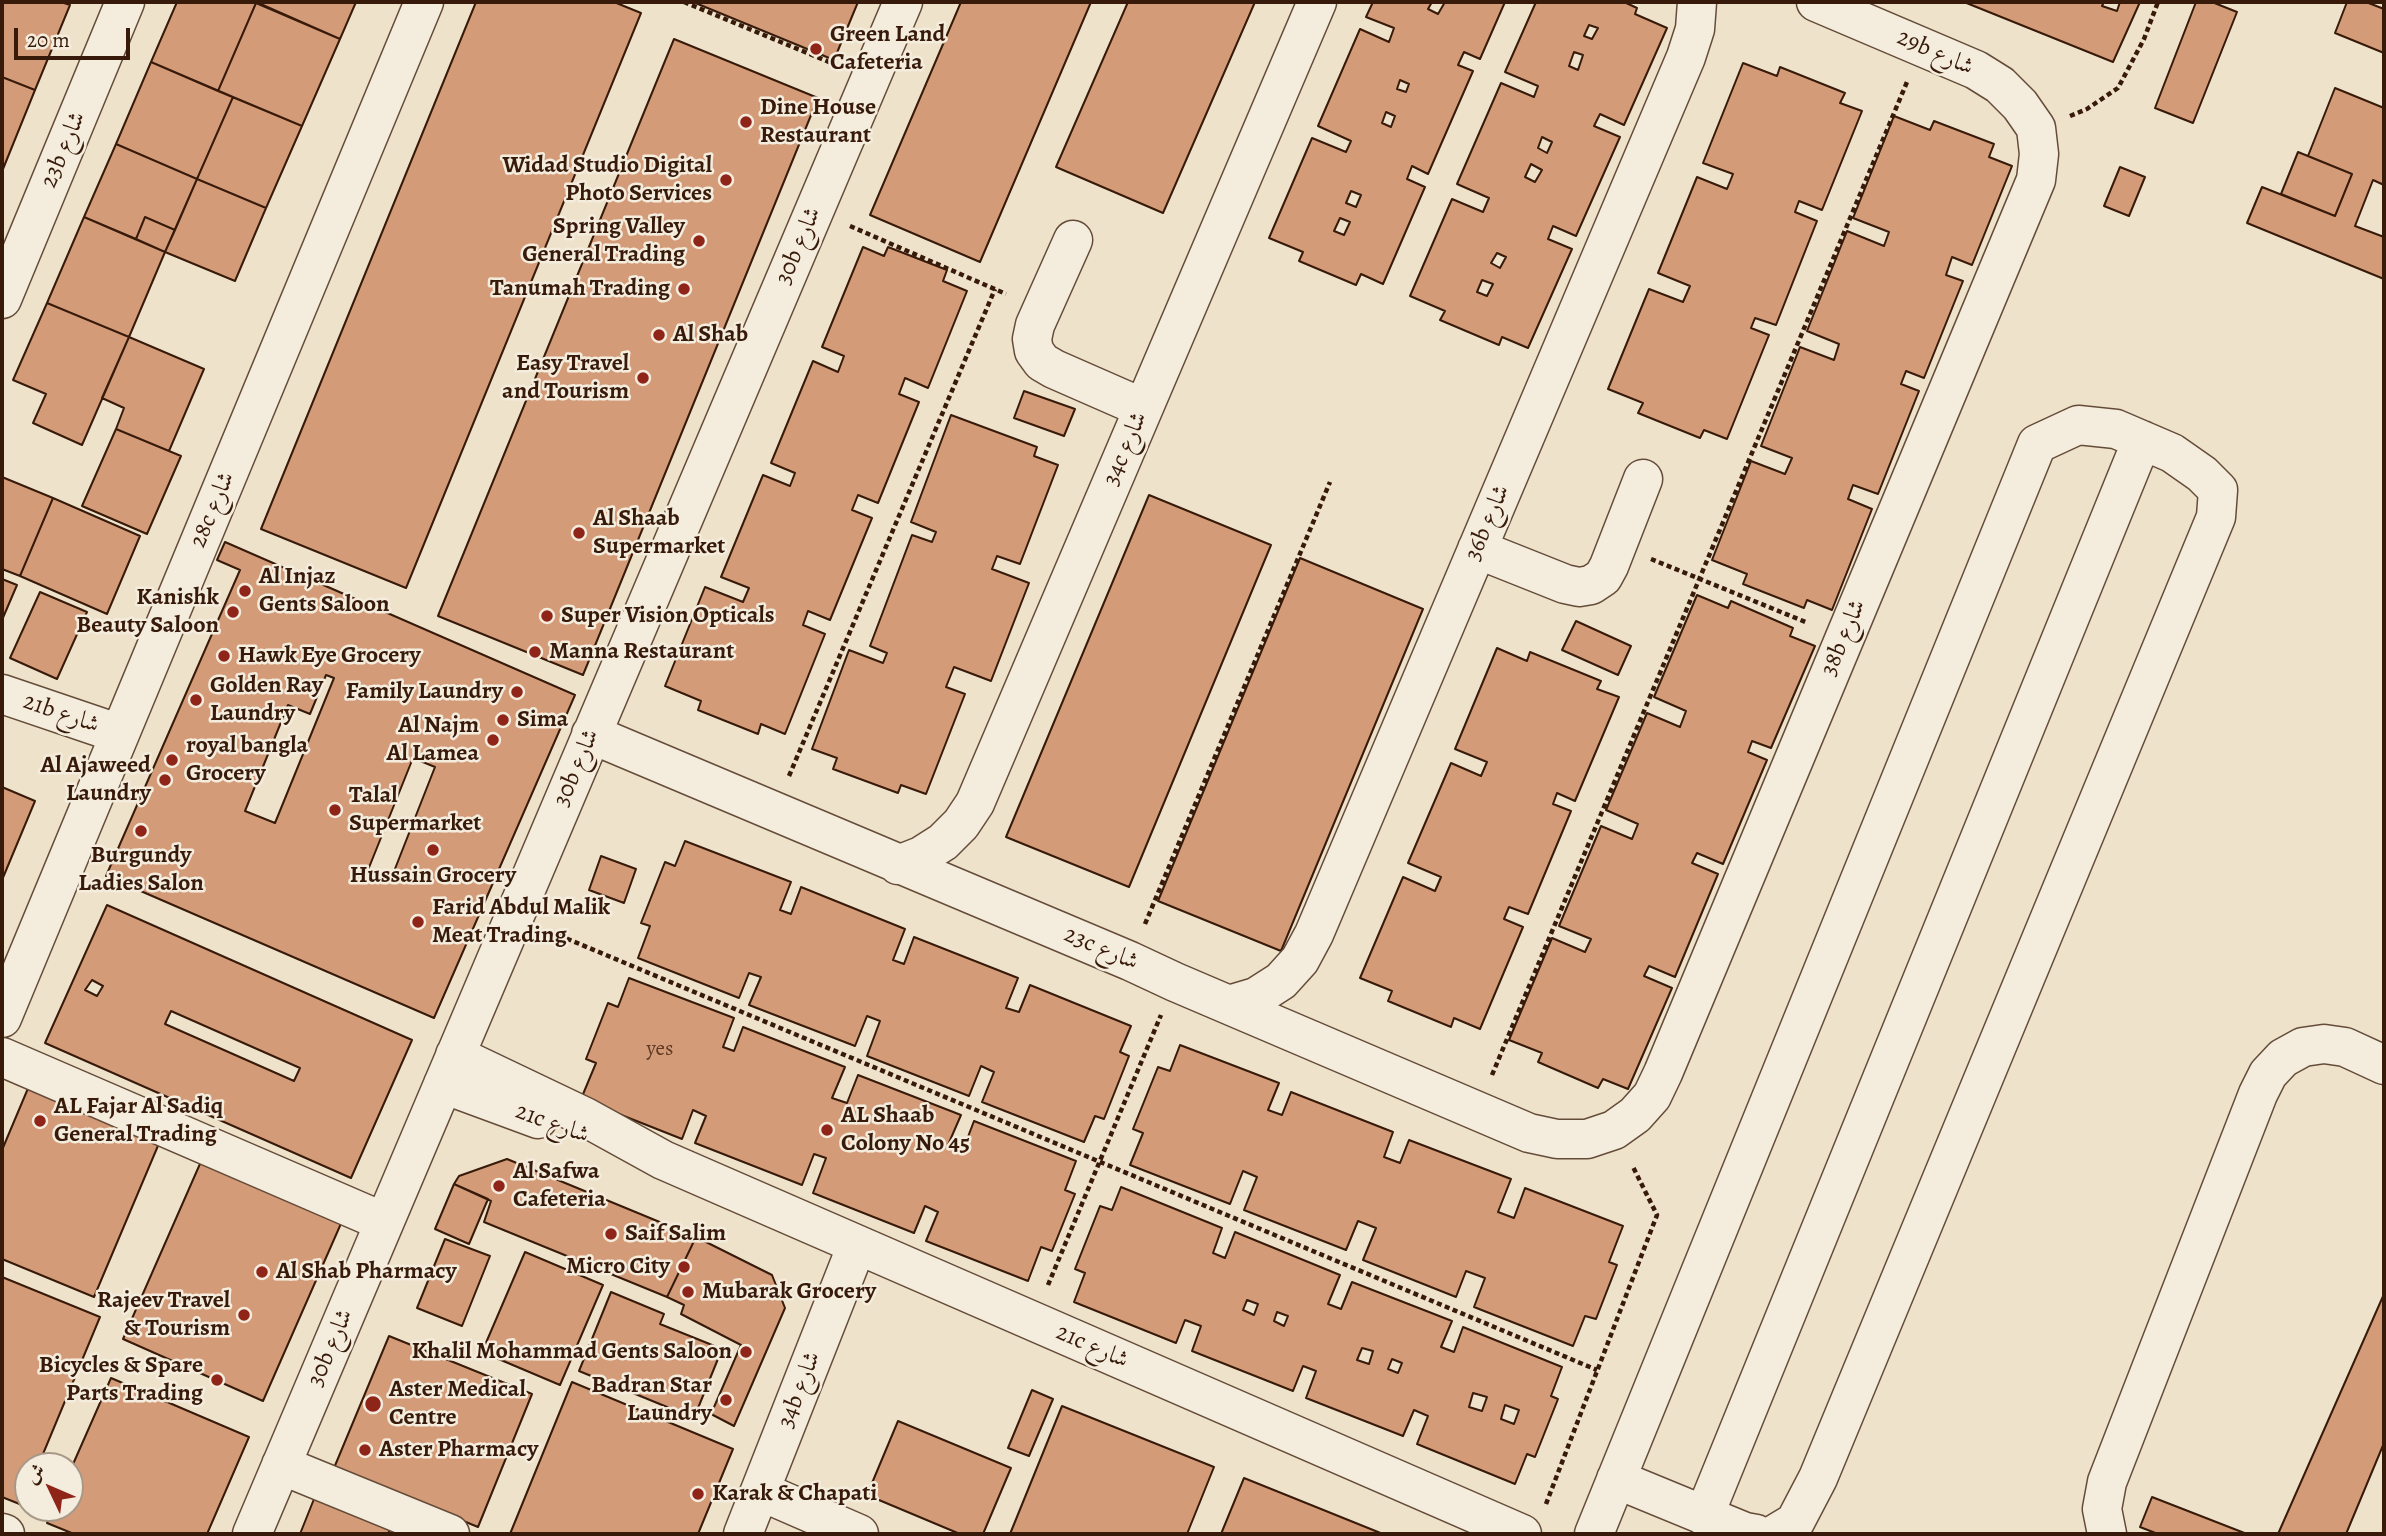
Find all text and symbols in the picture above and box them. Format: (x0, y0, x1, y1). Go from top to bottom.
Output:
scale bar (18, 14, 133, 58)
place label: Green Land Cafeteria (830, 21, 945, 77)
street label: 29b شارع (1892, 23, 1978, 83)
text: 20 m (27, 26, 70, 54)
marker: Green Land Cafeteria (808, 41, 824, 57)
place label: Dine House Restaurant (760, 94, 876, 150)
street label: 23b شارع (35, 108, 93, 192)
marker: Dine House Restaurant (738, 114, 754, 130)
place label: Widad Studio Digital Photo Services (502, 152, 712, 208)
marker: Widad Studio Digital Photo Services (718, 172, 734, 188)
street label: 30b شارع (770, 203, 828, 289)
place label: Spring Valley General Trading (522, 213, 685, 269)
marker: Spring Valley General Trading (691, 233, 707, 249)
place label: Tanumah Trading (490, 275, 670, 303)
marker: Tanumah Trading (676, 281, 692, 297)
place label: Al Shab (673, 321, 748, 349)
marker: Al Shab (651, 327, 667, 343)
place label: Easy Travel and Tourism (502, 350, 629, 406)
marker: Easy Travel and Tourism (635, 370, 651, 386)
street label: 34c شارع (1098, 408, 1154, 490)
street label: 28c شارع (184, 468, 242, 552)
street label: 36b شارع (1459, 481, 1517, 565)
place label: Al Shaab Supermarket (593, 505, 725, 561)
marker: Al Shaab Supermarket (571, 525, 587, 541)
place label: Al Injaz Gents Saloon (259, 563, 390, 619)
marker: Al Injaz Gents Saloon (237, 583, 253, 599)
place label: Kanishk Beauty Saloon (76, 584, 219, 640)
street label: 38b شارع (1815, 595, 1873, 681)
place label: Super Vision Opticals (561, 602, 775, 630)
marker: Kanishk Beauty Saloon (225, 604, 241, 620)
marker: Super Vision Opticals (539, 608, 555, 624)
place label: Manna Restaurant (549, 638, 734, 666)
place label: Hawk Eye Grocery (238, 642, 421, 670)
marker: Manna Restaurant (527, 644, 543, 660)
marker: Hawk Eye Grocery (216, 648, 232, 664)
place label: Golden Ray Laundry (210, 672, 323, 728)
place label: Family Laundry (346, 678, 503, 706)
marker: Family Laundry (509, 684, 525, 700)
street label: 21b شارع (19, 688, 103, 740)
marker: Golden Ray Laundry (188, 692, 204, 708)
place label: Sima (517, 706, 568, 734)
place label: Al Najm Al Lamea (387, 712, 479, 768)
marker: Sima (495, 712, 511, 728)
street label: 30b شارع (548, 725, 606, 811)
place label: royal bangla Grocery (186, 732, 308, 788)
marker: Al Najm Al Lamea (485, 732, 501, 748)
place label: Al Ajaweed Laundry (40, 752, 151, 808)
marker: royal bangla Grocery (164, 752, 180, 768)
marker: Al Ajaweed Laundry (157, 772, 173, 788)
place label: Talal Supermarket (349, 782, 481, 838)
marker: Talal Supermarket (327, 802, 343, 818)
marker: Burgundy Ladies Salon (133, 823, 149, 839)
place label: Burgundy Ladies Salon (78, 842, 204, 898)
marker: Hussain Grocery (425, 842, 441, 858)
place label: Hussain Grocery (350, 862, 516, 890)
place label: Farid Abdul Malik Meat Trading (432, 894, 610, 950)
marker: Farid Abdul Malik Meat Trading (410, 914, 426, 930)
street label: 23c شارع (1059, 921, 1143, 977)
house number: yes (647, 1037, 673, 1063)
place label: AL Fajar Al Sadiq General Trading (54, 1093, 223, 1149)
street label: 21c شارع (511, 1097, 593, 1151)
place label: AL Shaab Colony No 45 (841, 1102, 970, 1158)
marker: AL Fajar Al Sadiq General Trading (32, 1113, 48, 1129)
marker: AL Shaab Colony No 45 (819, 1122, 835, 1138)
place label: Al Safwa Cafeteria (513, 1158, 606, 1214)
marker: Al Safwa Cafeteria (491, 1178, 507, 1194)
place label: Saif Salim (625, 1220, 726, 1248)
marker: Saif Salim (603, 1226, 619, 1242)
place label: Micro City (566, 1253, 670, 1281)
place label: Al Shab Pharmacy (276, 1258, 457, 1286)
marker: Micro City (676, 1259, 692, 1275)
marker: Al Shab Pharmacy (254, 1264, 270, 1280)
place label: Mubarak Grocery (702, 1278, 876, 1306)
marker: Mubarak Grocery (680, 1284, 696, 1300)
place label: Rajeev Travel & Tourism (97, 1287, 230, 1343)
street label: 30b شارع (302, 1305, 360, 1391)
marker: Rajeev Travel & Tourism (236, 1307, 252, 1323)
street label: 21c شارع (1051, 1318, 1133, 1376)
place label: Khalil Mohammad Gents Saloon (412, 1338, 732, 1366)
marker: Khalil Mohammad Gents Saloon (738, 1344, 754, 1360)
street label: 34b شارع (772, 1348, 828, 1432)
place label: Bicycles & Spare Parts Trading (39, 1352, 203, 1408)
marker: Bicycles & Spare Parts Trading (209, 1372, 225, 1388)
place label: Badran Star Laundry (591, 1372, 712, 1428)
place label: Aster Medical Centre (389, 1376, 526, 1432)
marker: Badran Star Laundry (718, 1392, 734, 1408)
marker: Aster Medical Centre (363, 1394, 383, 1414)
place label: Aster Pharmacy (379, 1436, 538, 1464)
marker: Aster Pharmacy (357, 1442, 373, 1458)
north arrow (14, 1452, 84, 1522)
text: ش (19, 1458, 51, 1490)
place label: Karak & Chapati (712, 1480, 877, 1508)
marker: Karak & Chapati (690, 1486, 706, 1502)

